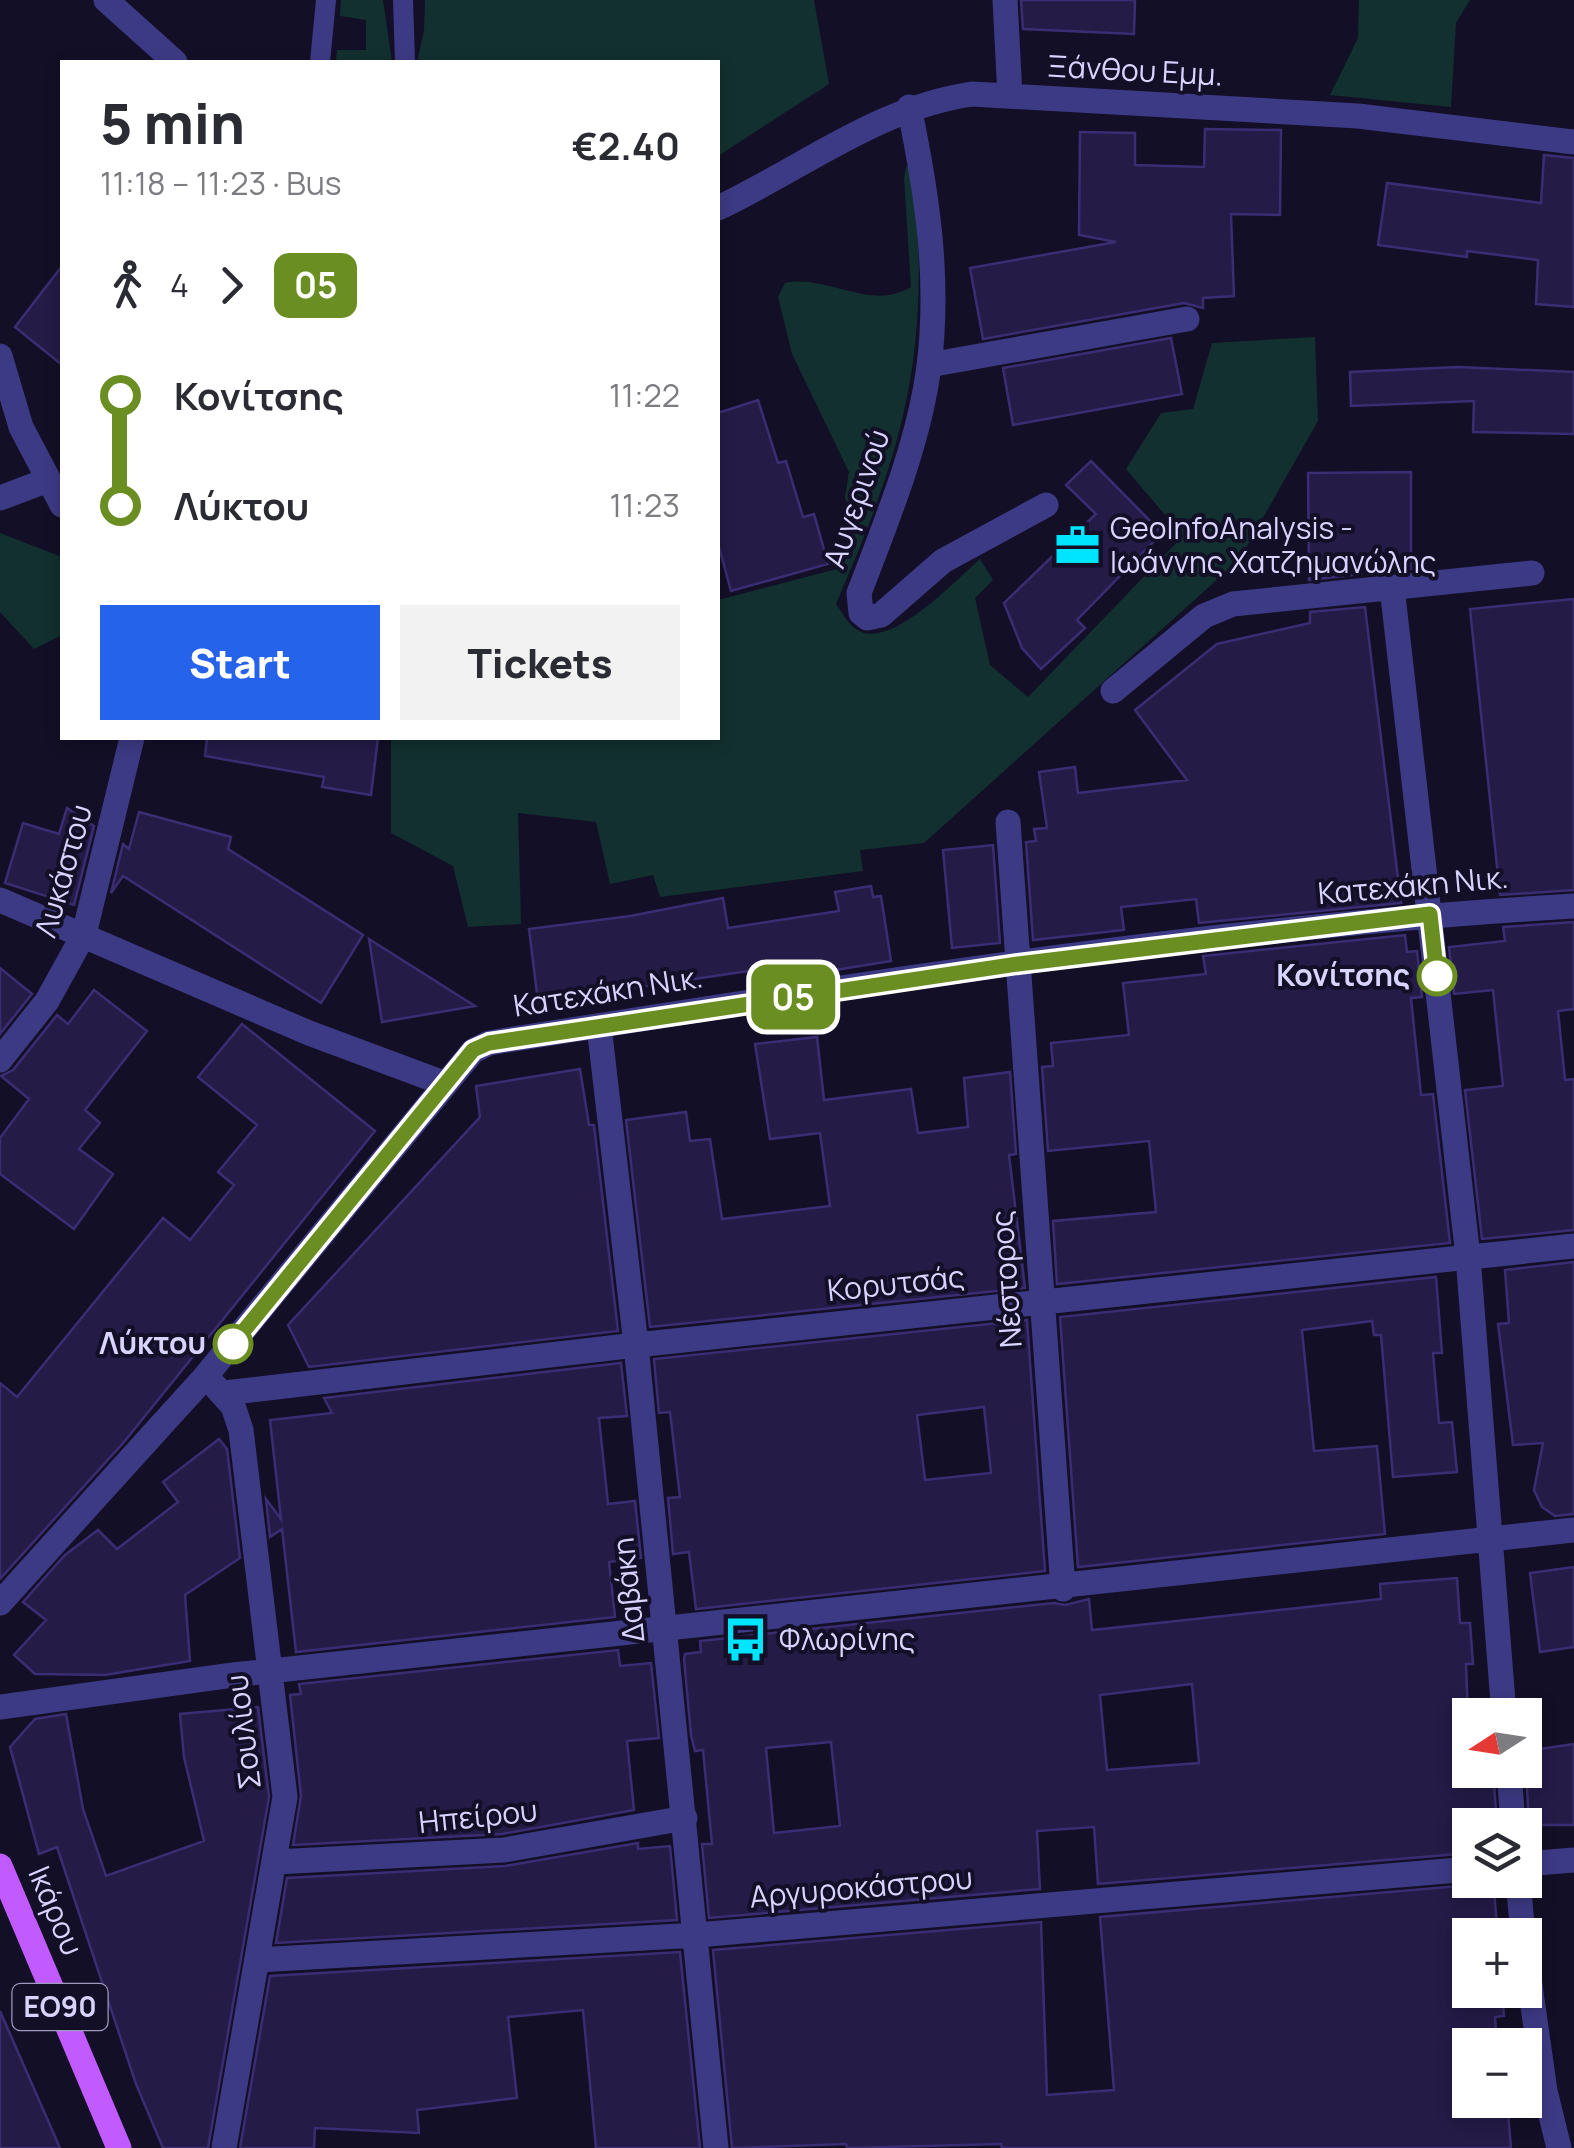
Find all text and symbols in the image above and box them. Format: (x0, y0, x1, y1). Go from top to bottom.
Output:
street label: Ξάνθου Εμμ. (1046, 44, 1224, 95)
text: 5 min (100, 85, 245, 161)
text: €2.40 (572, 119, 680, 171)
text: 11:18 – 11:23 · Bus (100, 161, 342, 205)
icon: walk (100, 258, 155, 313)
icon: forward (204, 258, 259, 313)
text: 05 (294, 261, 337, 309)
text: 4 (170, 263, 189, 307)
text: Κονίτσης (174, 369, 344, 421)
text: 11:22 (609, 373, 680, 417)
street label: Αυγερινού (813, 424, 898, 573)
text: Λύκτου (174, 479, 309, 531)
text: 11:23 (610, 483, 680, 527)
place label: GeoInfoAnalysis - Ιωάννης Χατζημανώλης (1110, 507, 1436, 582)
office icon: GeoInfoAnalysis - Ιωάννης Χατζημανώλης (1053, 522, 1101, 570)
button: Start (100, 605, 380, 720)
button: Tickets (400, 605, 680, 720)
street label: Λυκάστου (24, 800, 101, 942)
street label: Κατεχάκη Νικ. (1316, 856, 1510, 913)
place label: Κονίτσης (1276, 954, 1410, 995)
street label: Κατεχάκη Νικ. (510, 955, 705, 1026)
marker: Κονίτσης (1418, 957, 1456, 995)
line badge: 05 (748, 964, 838, 1030)
text: 05 (771, 973, 815, 1021)
street label: Νέστορος (980, 1209, 1031, 1349)
street label: Κορυτσάς (825, 1255, 966, 1310)
place label: Λύκτου (99, 1322, 206, 1363)
marker: Λύκτου (214, 1325, 252, 1363)
street label: Δαβάκη (602, 1536, 653, 1645)
bus stop icon: Φλωρίνης (722, 1616, 770, 1664)
place label: Φλωρίνης (779, 1618, 915, 1659)
street label: Σουλίου (215, 1672, 270, 1792)
north arrow (1452, 1698, 1542, 1788)
map controls (1452, 1698, 1542, 2118)
street label: Ηπείρου (416, 1789, 539, 1842)
button: layers (1452, 1808, 1542, 1898)
street label: Αργυροκάστρου (748, 1856, 974, 1917)
street label: Ικάρου (19, 1860, 93, 1961)
button: + (1452, 1918, 1542, 2008)
road number: ΕΟ90 (12, 1984, 108, 2030)
button: − (1452, 2028, 1542, 2118)

